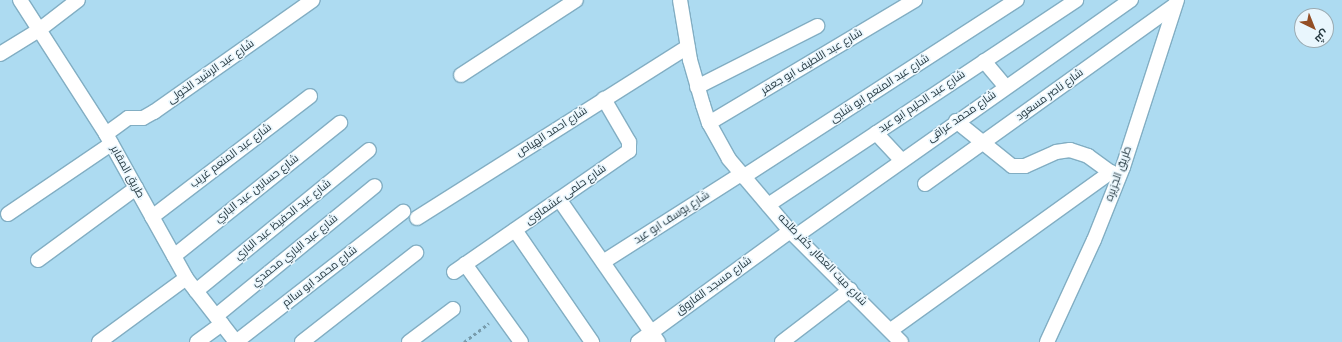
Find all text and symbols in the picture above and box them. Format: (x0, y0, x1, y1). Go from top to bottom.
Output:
north arrow (1294, 8, 1334, 48)
street label: شارع عبد اللطيف ابو جعفر (759, 26, 865, 98)
text: ش (1312, 27, 1331, 46)
street label: شارع عبد الرشيد الخولى (165, 37, 257, 107)
street label: شارع عبد المنعم ابو شلبى (828, 52, 932, 126)
street label: شارع ناصر مسعود (1014, 66, 1086, 124)
street label: شارع عبد الحليم ابو عيد (876, 68, 968, 136)
street label: شارع محمد عراقى (925, 88, 999, 146)
street label: شارع احمد الهياص (514, 104, 590, 160)
street label: شارع عبد المنعم غريب (188, 121, 274, 191)
street label: طريق المقابر (107, 144, 147, 200)
street label: طريق الجزيره (1103, 145, 1135, 203)
street label: شارع حسانين عبد الباري (212, 152, 302, 226)
street label: شارع حلمى عشماوى (523, 162, 609, 228)
street label: شارع عبد الحفيظ عبد الباري (232, 177, 334, 263)
street label: شارع يوسف ابو عيد (632, 189, 712, 247)
street label: شارع ميت العطار, كفر طلحه (775, 211, 869, 309)
street label: شارع عبد الباري محمدي (249, 212, 341, 290)
street label: شارع محمد ابو سالم (280, 244, 360, 310)
street label: شارع مسجد الفاروق (674, 254, 754, 318)

